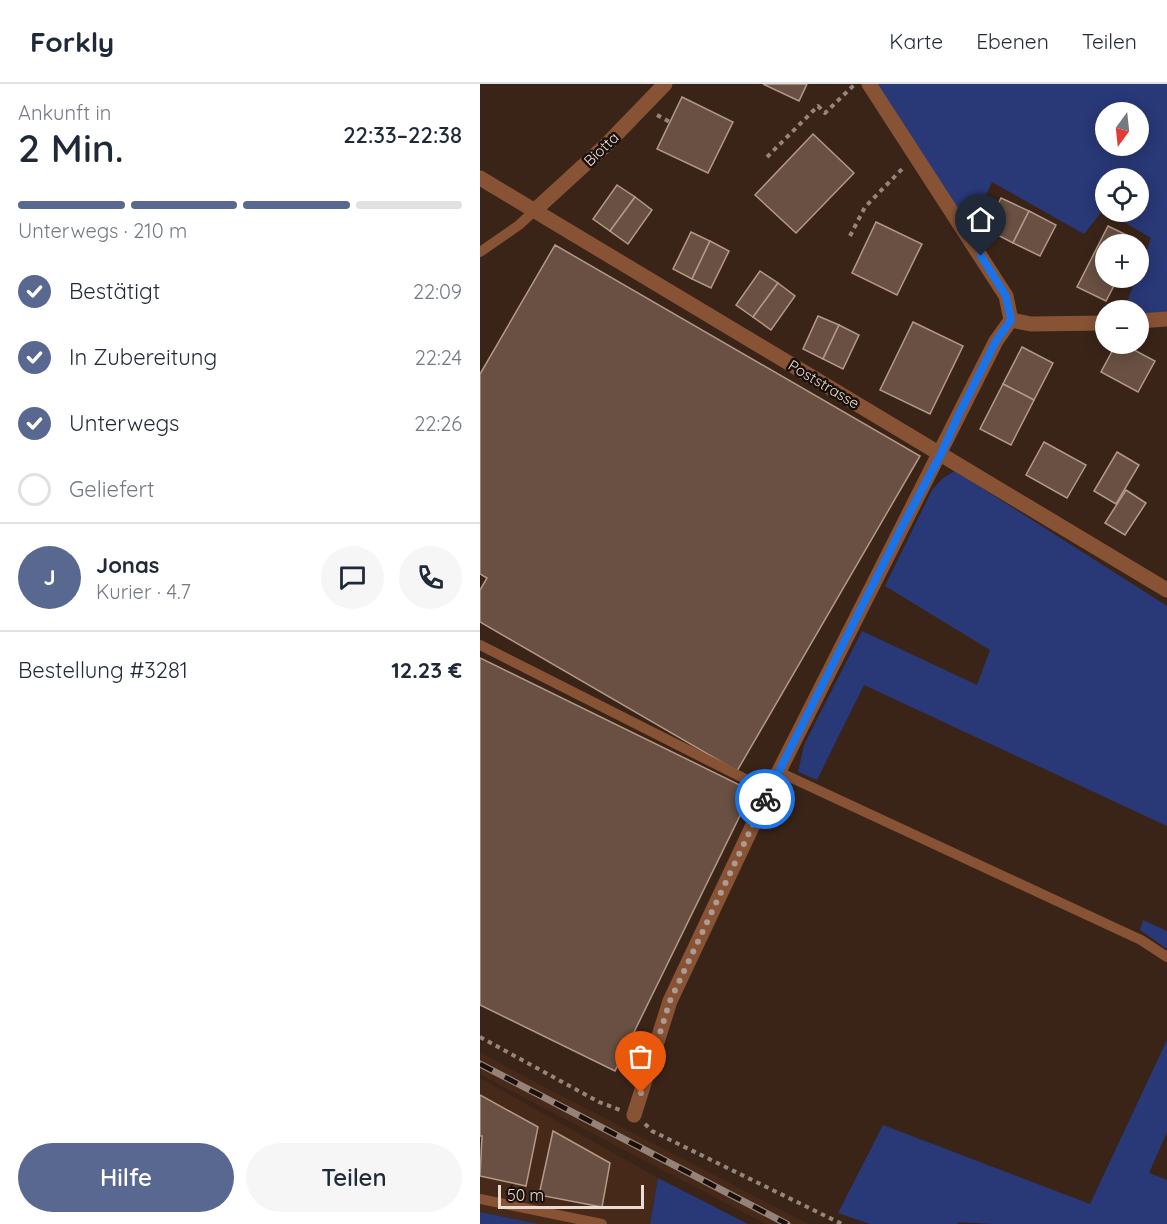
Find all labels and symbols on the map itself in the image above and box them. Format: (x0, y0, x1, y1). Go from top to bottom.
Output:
north arrow (1095, 102, 1149, 156)
street label: Biotta (580, 128, 622, 170)
pin (955, 194, 1006, 256)
street label: Poststrasse (785, 355, 863, 413)
courier (735, 769, 795, 829)
pin (615, 1031, 666, 1093)
scale bar (498, 1182, 644, 1210)

